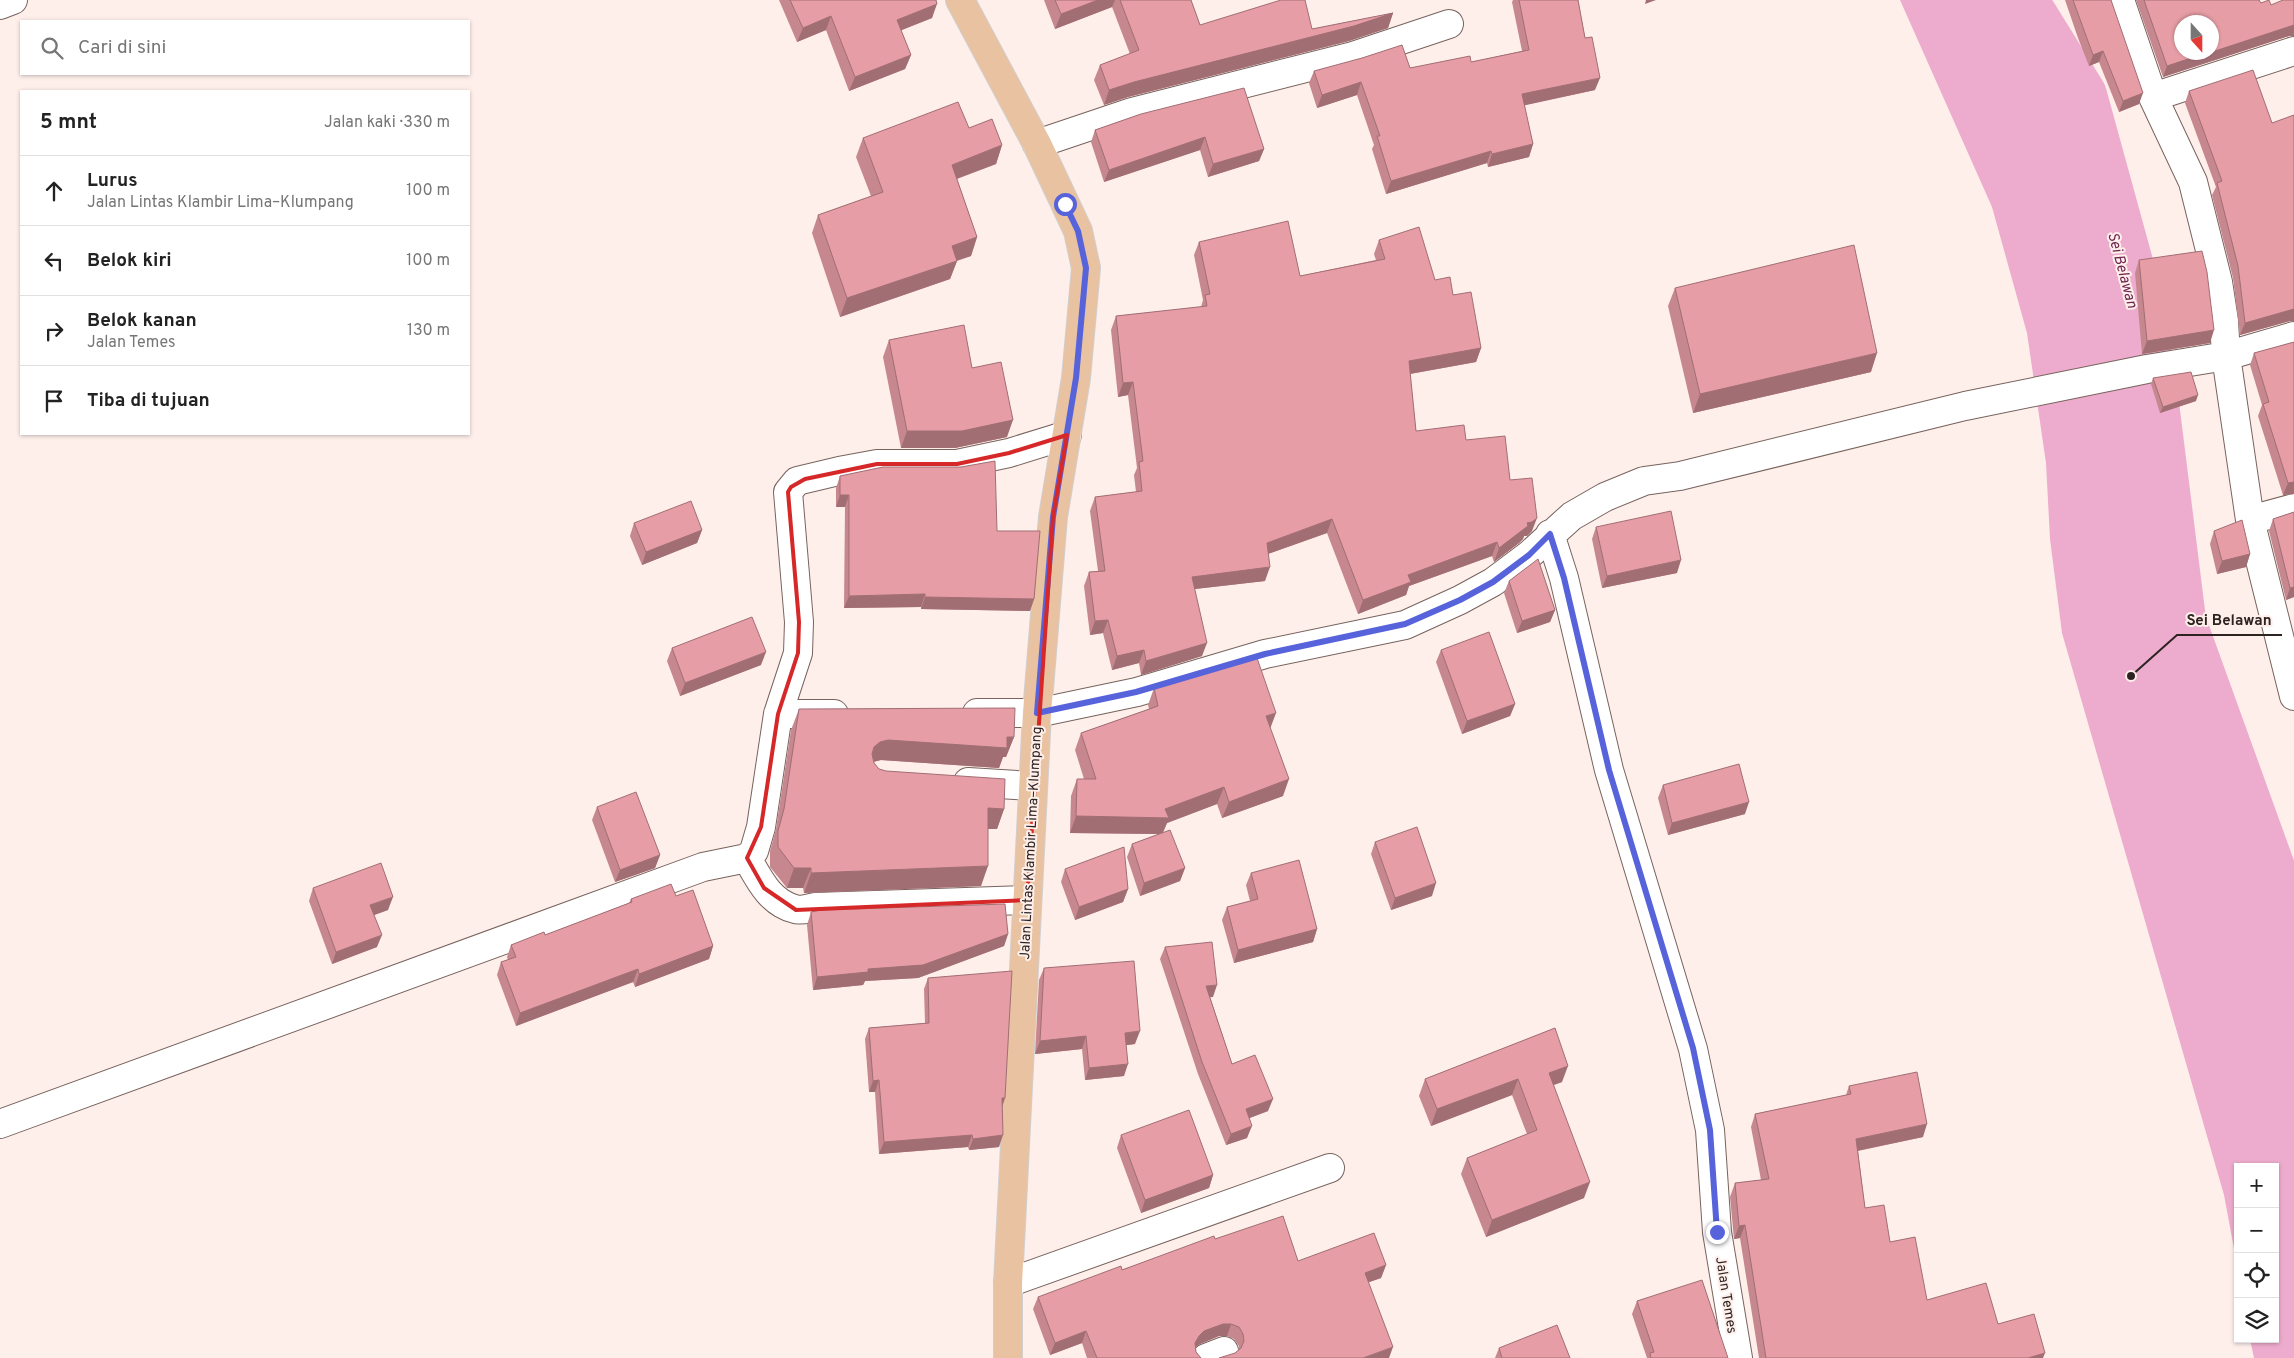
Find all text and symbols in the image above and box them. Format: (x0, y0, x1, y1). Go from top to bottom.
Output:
north arrow (2174, 15, 2219, 60)
search box (20, 20, 470, 75)
icon: search (38, 34, 66, 62)
text: Cari di sini (78, 36, 166, 60)
text: 5 mnt (40, 109, 97, 136)
text: Jalan kaki · 330 m (324, 113, 450, 133)
text: Lurus (87, 169, 138, 193)
icon: ahead (40, 177, 68, 205)
text: 100 m (406, 181, 450, 201)
text: Jalan Lintas Klambir Lima–Klumpang (87, 193, 354, 213)
route start (1054, 193, 1077, 216)
water label: Sei Belawan (2102, 230, 2141, 310)
icon: left (40, 247, 68, 275)
text: Belok kiri (87, 249, 172, 273)
text: 100 m (406, 251, 450, 271)
text: Belok kanan (87, 309, 197, 333)
icon: right (40, 317, 68, 345)
text: 130 m (407, 321, 450, 341)
text: Jalan Temes (87, 333, 176, 353)
icon: arrive (40, 387, 68, 415)
text: Tiba di tujuan (87, 389, 210, 413)
callout: Sei Belawan (2177, 605, 2282, 635)
text: Sei Belawan (2186, 612, 2272, 631)
street label: Jalan Lintas Klambir Lima–Klumpang (1017, 726, 1046, 960)
map controls (2234, 1163, 2279, 1343)
button: + (2234, 1163, 2279, 1208)
button: − (2234, 1208, 2279, 1253)
route end (1706, 1221, 1729, 1244)
button: locate (2234, 1253, 2279, 1298)
street label: Jalan Temes (1711, 1256, 1740, 1335)
button: layers (2234, 1298, 2279, 1343)

